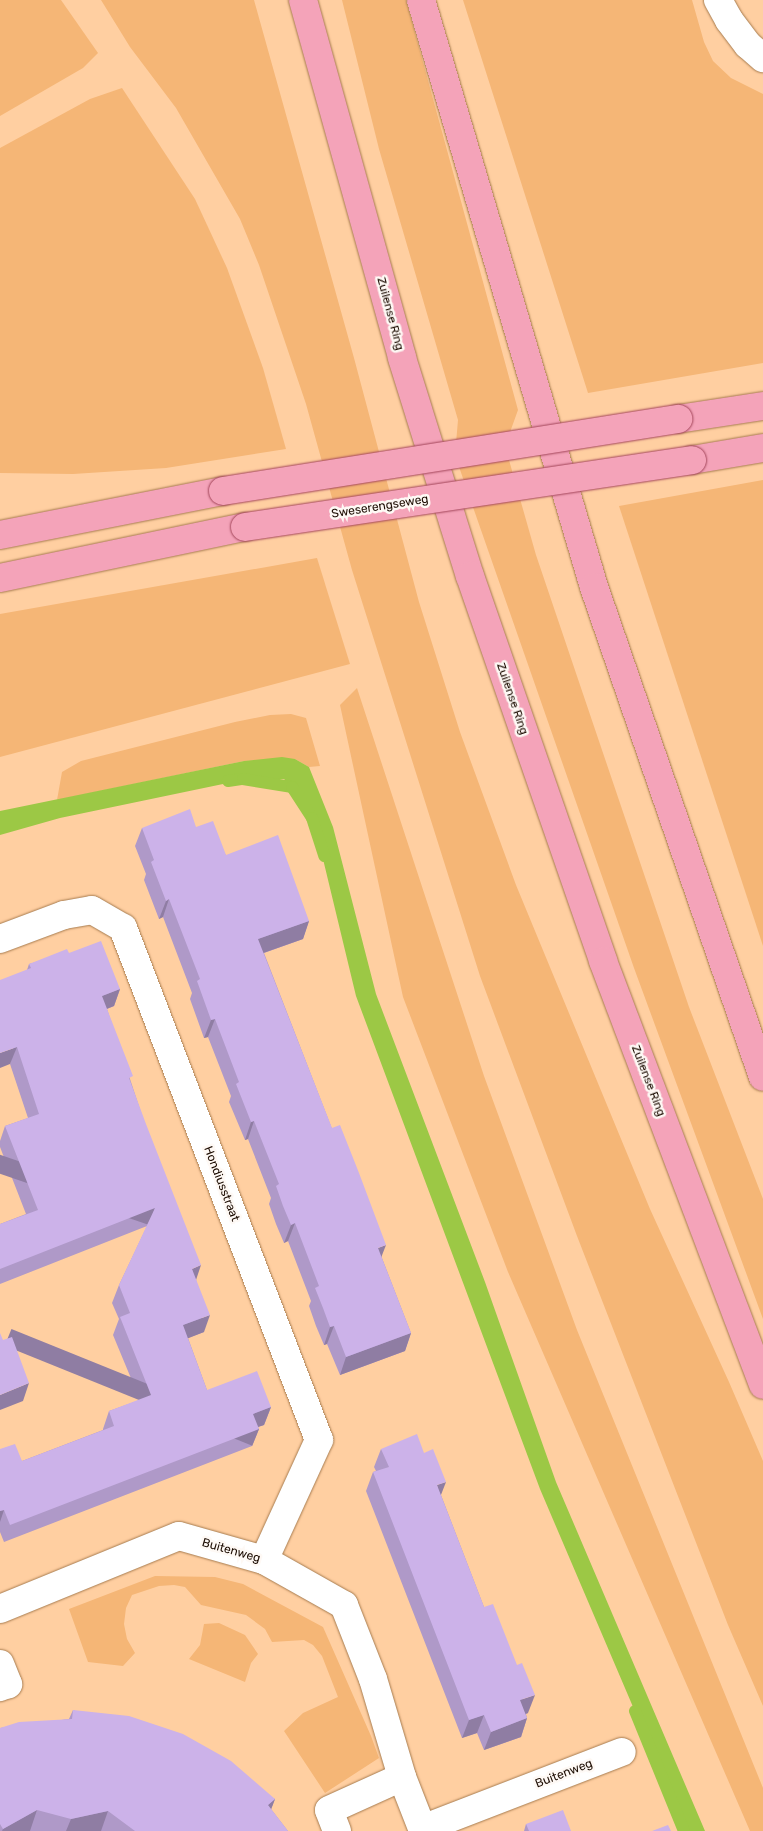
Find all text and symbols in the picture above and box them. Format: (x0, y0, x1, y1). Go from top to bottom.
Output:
street label: Zuilense Ring (373, 276, 407, 352)
street label: Sweserengseweg (330, 492, 430, 522)
street label: Zuilense Ring (493, 661, 531, 737)
street label: Zuilense Ring (628, 1043, 668, 1119)
street label: Hondiusstraat (200, 1144, 242, 1224)
street label: Buitenweg (200, 1536, 262, 1566)
street label: Buitenweg (533, 1757, 595, 1791)

